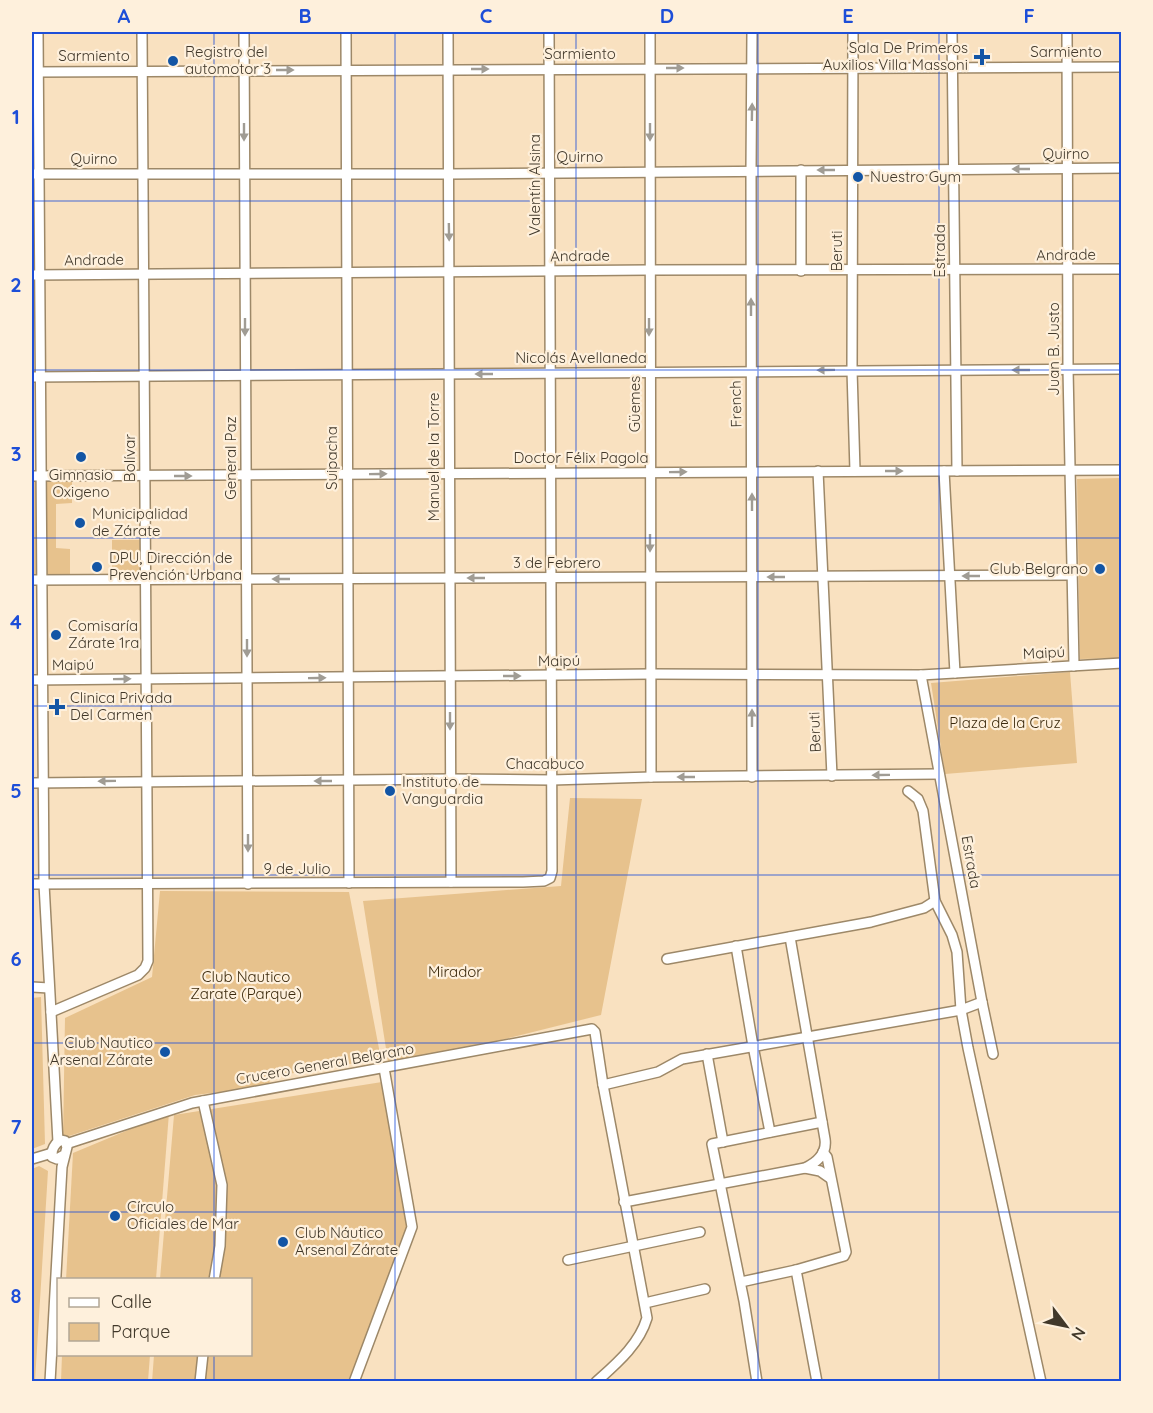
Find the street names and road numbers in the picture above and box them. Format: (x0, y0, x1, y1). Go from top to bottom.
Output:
street label: Sarmiento (1030, 42, 1102, 61)
street label: Sarmiento (544, 44, 616, 63)
street label: Sarmiento (58, 46, 130, 65)
street label: Valentín Alsina (525, 134, 544, 236)
street label: Quirno (1043, 144, 1089, 163)
street label: Quirno (557, 147, 603, 166)
street label: Quirno (71, 149, 117, 168)
street label: Estrada (930, 224, 949, 278)
street label: Beruti (827, 231, 846, 271)
street label: Andrade (1036, 244, 1096, 265)
street label: Andrade (550, 245, 610, 266)
street label: Andrade (64, 249, 124, 270)
street label: Juan B. Justo (1044, 302, 1063, 396)
street label: Nicolás Avellaneda (515, 348, 647, 367)
street label: Güemes (625, 376, 644, 432)
street label: French (726, 380, 745, 428)
street label: Manuel de la Torre (424, 392, 443, 522)
street label: General Paz (221, 416, 240, 500)
street label: Suipacha (322, 426, 341, 490)
street label: Bolívar (120, 434, 139, 482)
street label: Doctor Félix Pagola (513, 448, 649, 467)
street label: 3 de Febrero (513, 553, 601, 572)
street label: Maipú (1022, 642, 1066, 663)
street label: Maipú (538, 651, 580, 670)
street label: Maipú (52, 655, 94, 674)
street label: Beruti (804, 711, 825, 753)
street label: Chacabuco (506, 754, 584, 773)
street label: Estrada (957, 834, 985, 890)
street label: 9 de Julio (264, 859, 330, 878)
street label: Crucero General Belgrano (234, 1038, 415, 1089)

